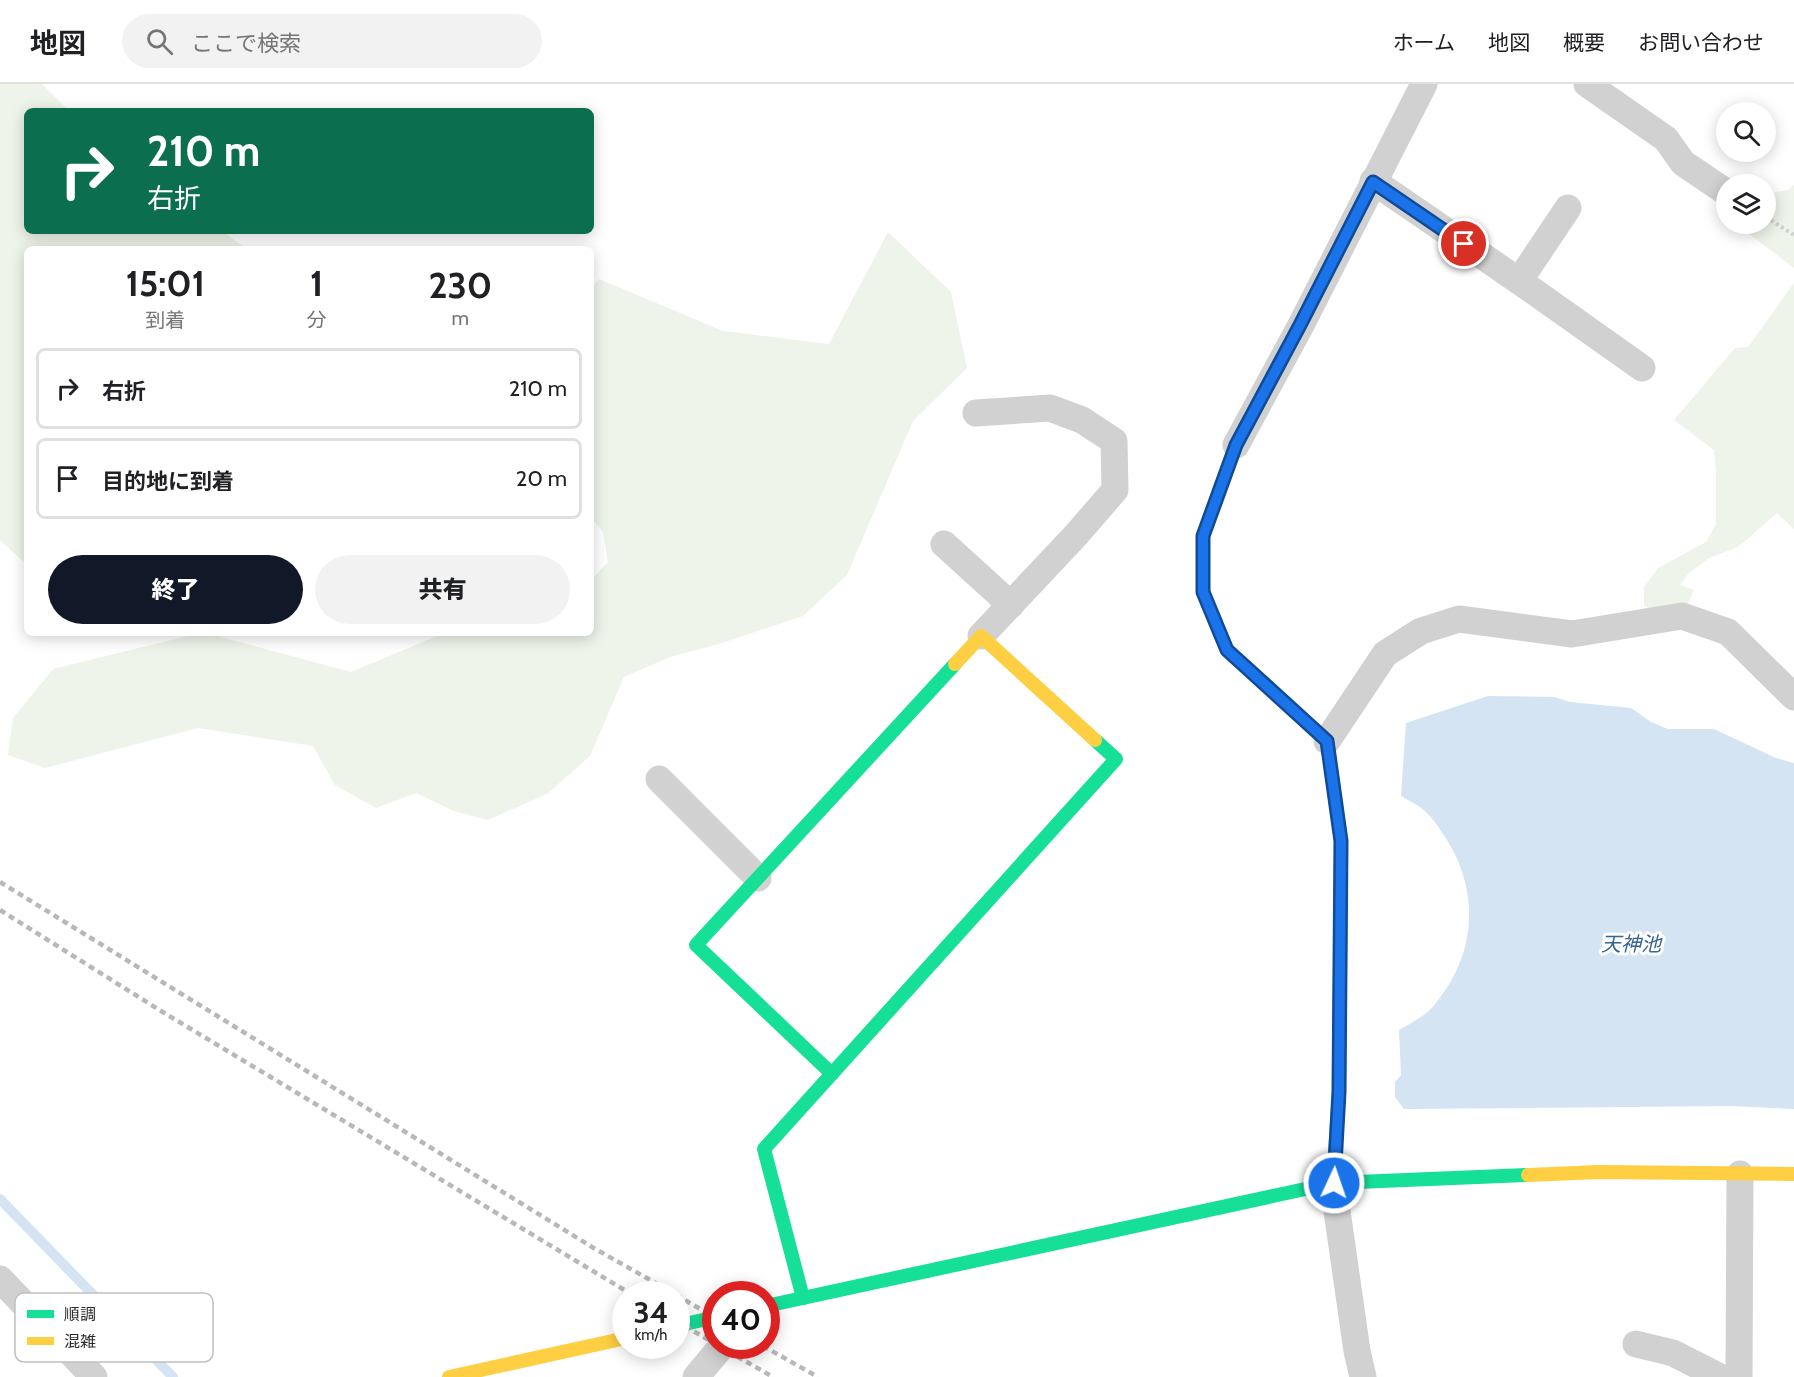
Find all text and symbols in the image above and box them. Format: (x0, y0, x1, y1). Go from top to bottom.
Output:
search box (122, 14, 542, 68)
icon: search (143, 25, 176, 58)
text: 地図 (30, 26, 86, 60)
text: ここで検索 (191, 30, 301, 57)
text: ホーム (1393, 30, 1455, 55)
text: 地図 (1488, 30, 1530, 55)
text: 概要 (1563, 30, 1605, 55)
text: お問い合わせ (1638, 30, 1764, 55)
map controls (1716, 102, 1776, 234)
button: search (1716, 102, 1776, 162)
text: 210 m (147, 125, 260, 177)
icon: right (48, 132, 126, 210)
button: layers (1716, 174, 1776, 234)
text: 右折 (147, 182, 201, 215)
pin (1438, 218, 1489, 269)
icon: arrive (1447, 227, 1480, 260)
text: 15:01 (126, 261, 205, 305)
text: 1 (310, 261, 323, 305)
text: 230 (428, 263, 492, 307)
text: m (452, 306, 469, 330)
text: 到着 (145, 308, 185, 332)
text: 分 (307, 308, 327, 332)
icon: right (51, 372, 84, 405)
text: 210 m (509, 375, 567, 402)
text: 右折 (102, 378, 146, 405)
icon: arrive (51, 462, 84, 495)
text: 20 m (516, 465, 567, 492)
text: 目的地に到着 (102, 468, 234, 495)
button: 終了 (48, 555, 303, 624)
button: 共有 (315, 555, 570, 624)
water label: 天神池 (1601, 932, 1663, 956)
position arrow (1302, 1151, 1366, 1215)
speed limit sign: 40 (702, 1281, 780, 1359)
legend (15, 1293, 213, 1362)
text: 34 (634, 1294, 668, 1331)
text: 順調 (64, 1305, 96, 1324)
text: km/h (635, 1326, 667, 1344)
text: 混雑 (64, 1332, 96, 1351)

